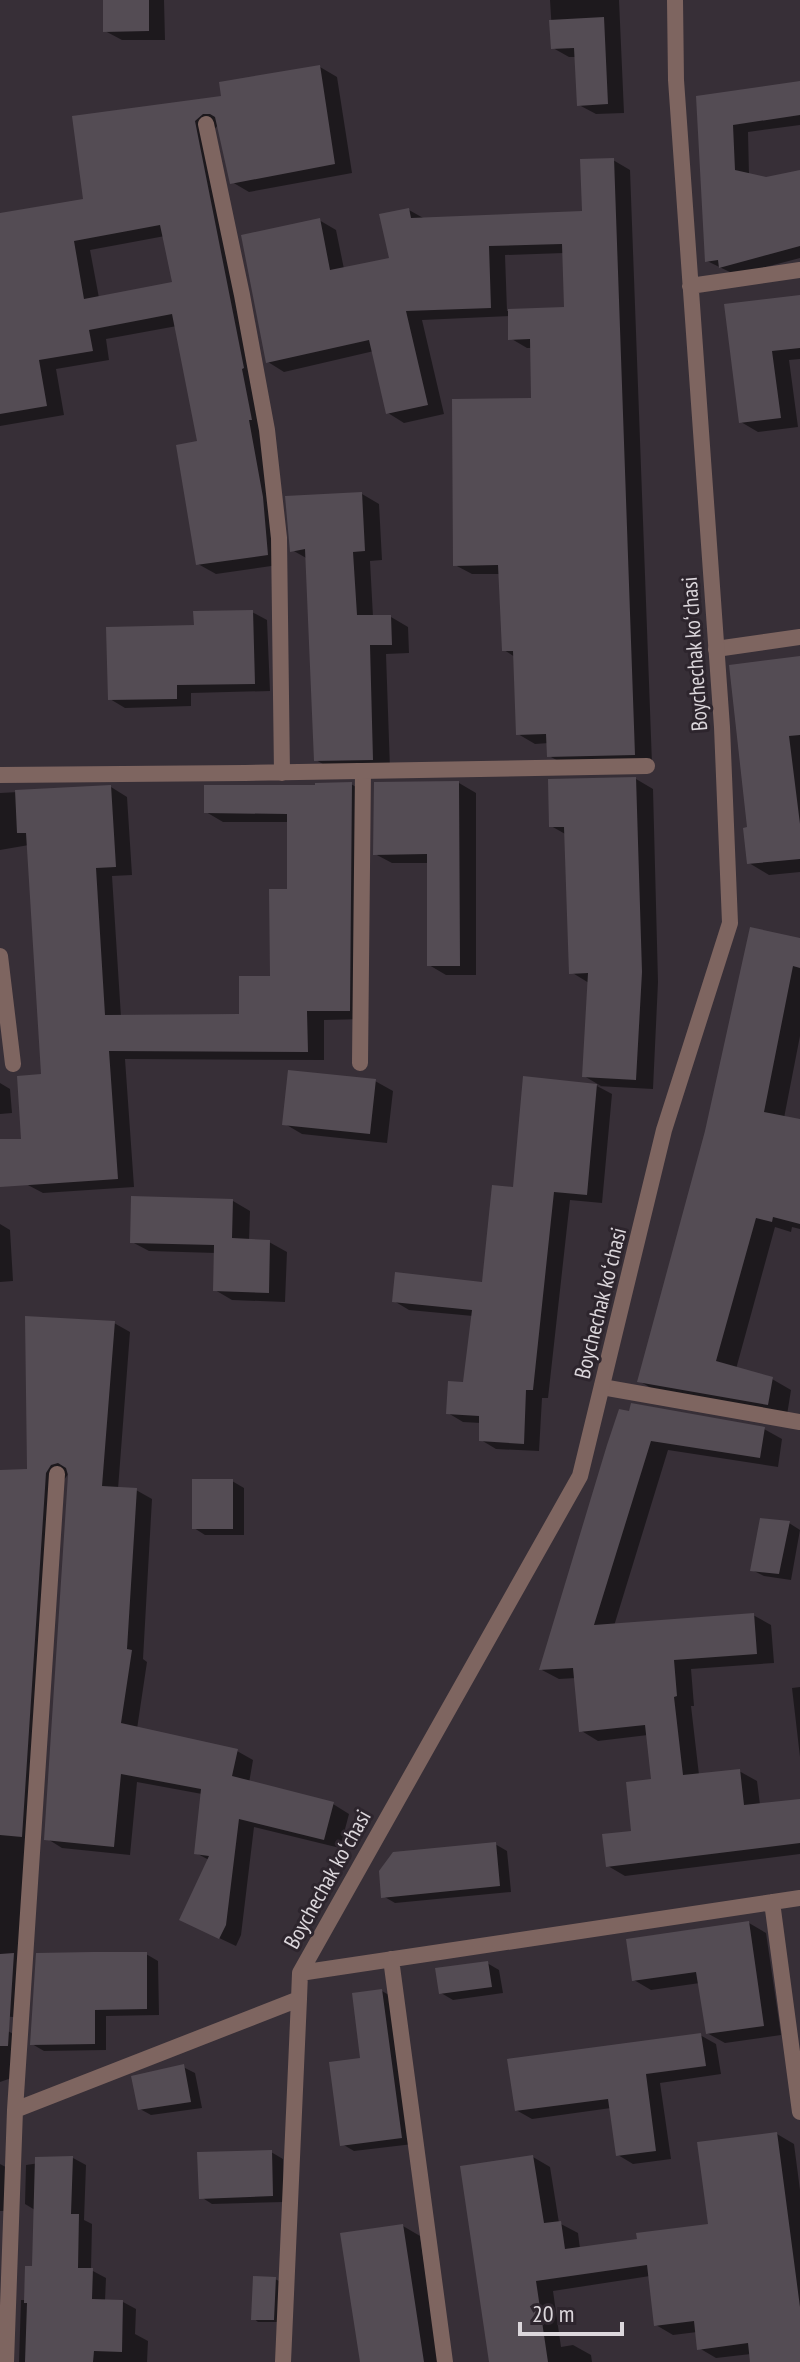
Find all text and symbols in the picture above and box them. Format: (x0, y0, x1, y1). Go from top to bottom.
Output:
street label: Boychechak koʻchasi (675, 576, 713, 732)
street label: Boychechak koʻchasi (568, 1225, 632, 1381)
street label: Boychechak koʻchasi (277, 1805, 377, 1953)
scale bar (520, 2286, 622, 2336)
text: 20 m (532, 2298, 574, 2329)

